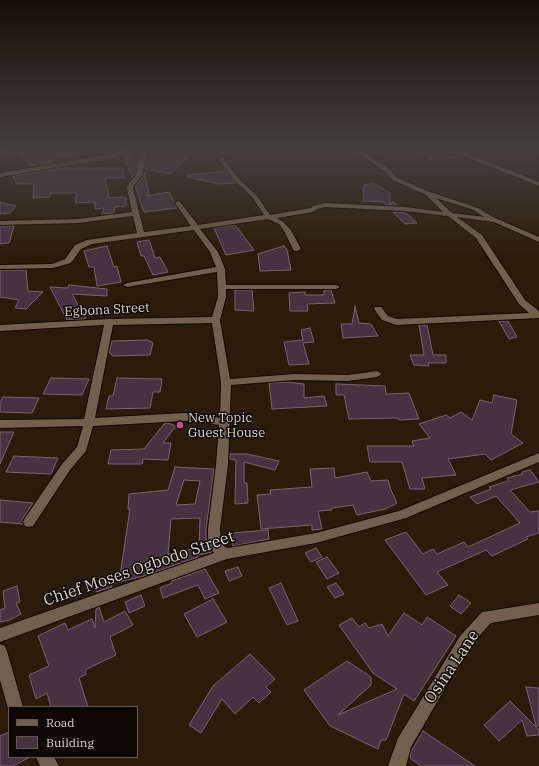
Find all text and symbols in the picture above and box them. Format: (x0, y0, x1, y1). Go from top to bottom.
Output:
street label: Egbona Street (64, 300, 150, 320)
place label: New Topic Guest House (188, 410, 265, 441)
marker: New Topic Guest House (175, 420, 185, 430)
street label: Chief Moses Ogbodo Street (41, 527, 237, 611)
street label: Osina Lane (421, 627, 483, 707)
legend (8, 706, 138, 758)
text: Road (46, 715, 75, 730)
text: Building (46, 735, 94, 750)

